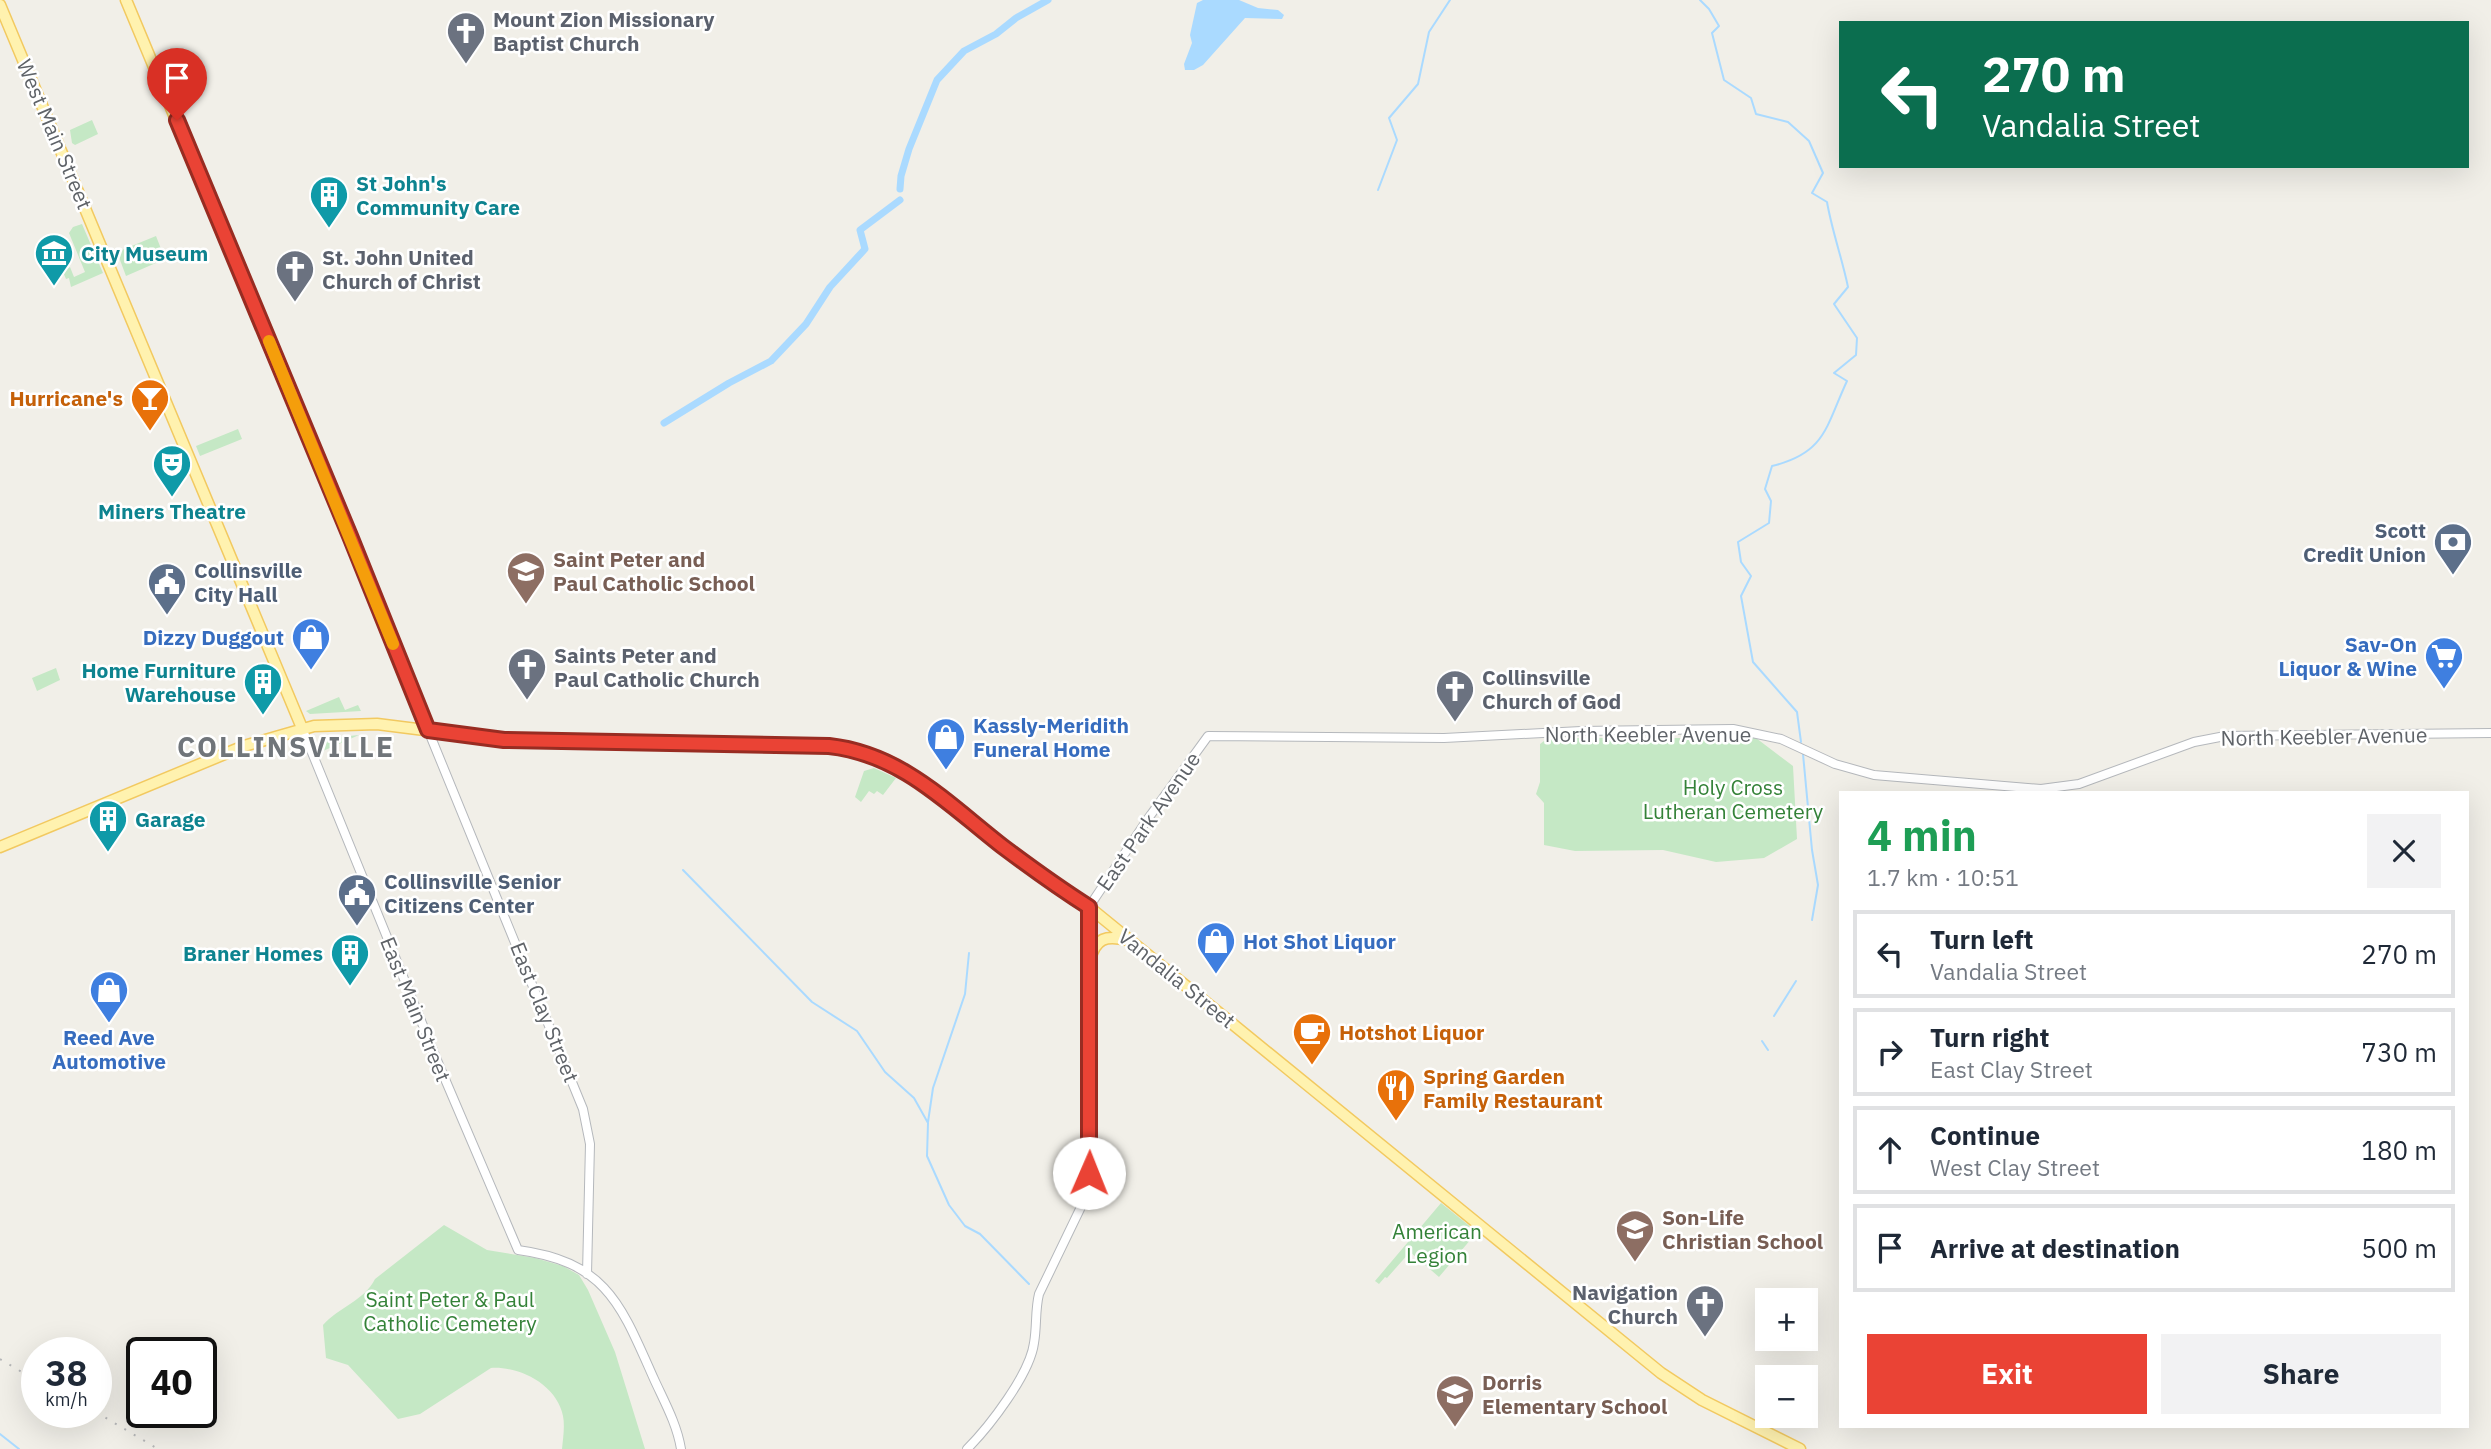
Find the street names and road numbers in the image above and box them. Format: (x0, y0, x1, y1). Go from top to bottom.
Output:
street label: West Main Street (11, 55, 99, 213)
street label: North Keebler Avenue (1545, 720, 1751, 748)
street label: North Keebler Avenue (2220, 720, 2428, 752)
street label: East Park Avenue (1090, 746, 1206, 896)
street label: Vandalia Street (1112, 922, 1242, 1034)
street label: East Main Street (374, 932, 458, 1086)
street label: East Clay Street (504, 938, 586, 1086)

